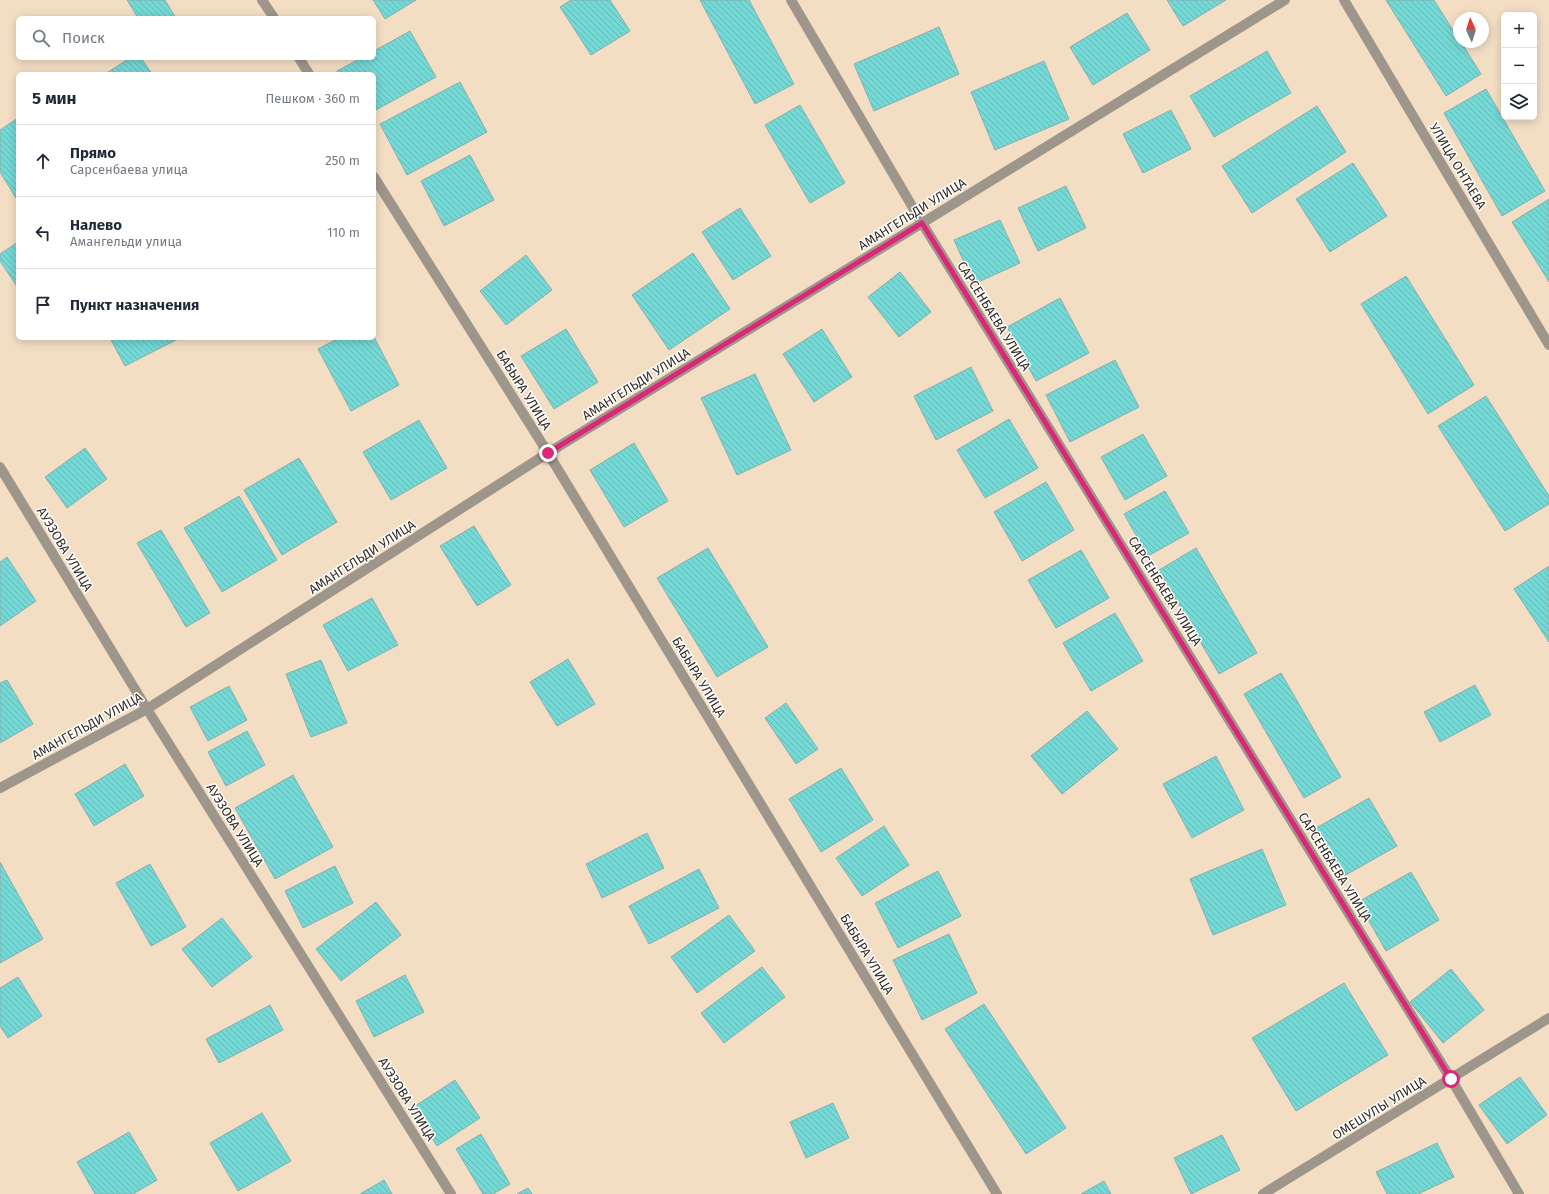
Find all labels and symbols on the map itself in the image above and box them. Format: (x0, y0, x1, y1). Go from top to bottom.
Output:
north arrow (1453, 12, 1489, 48)
street label: УЛИЦА ОНТАЕВА (1427, 120, 1490, 212)
street label: АМАНГЕЛЬДИ УЛИЦА (855, 175, 969, 253)
street label: САРСЕНБАЕВА УЛИЦА (954, 259, 1034, 374)
street label: АМАНГЕЛЬДИ УЛИЦА (579, 345, 693, 423)
street label: БАБЫРА УЛИЦА (494, 347, 555, 433)
route end (539, 444, 557, 462)
street label: АУЭЗОВА УЛИЦА (34, 504, 96, 594)
street label: АМАНГЕЛЬДИ УЛИЦА (306, 517, 419, 597)
street label: САРСЕНБАЕВА УЛИЦА (1125, 534, 1205, 649)
street label: БАБЫРА УЛИЦА (669, 634, 729, 720)
street label: АМАНГЕЛЬДИ УЛИЦА (29, 689, 145, 763)
street label: АУЭЗОВА УЛИЦА (203, 781, 267, 870)
street label: САРСЕНБАЕВА УЛИЦА (1295, 810, 1375, 925)
street label: БАБЫРА УЛИЦА (837, 911, 897, 997)
street label: АУЭЗОВА УЛИЦА (375, 1055, 439, 1144)
route start (1442, 1070, 1460, 1088)
street label: ОМЕШУЛЫ УЛИЦА (1329, 1073, 1429, 1143)

